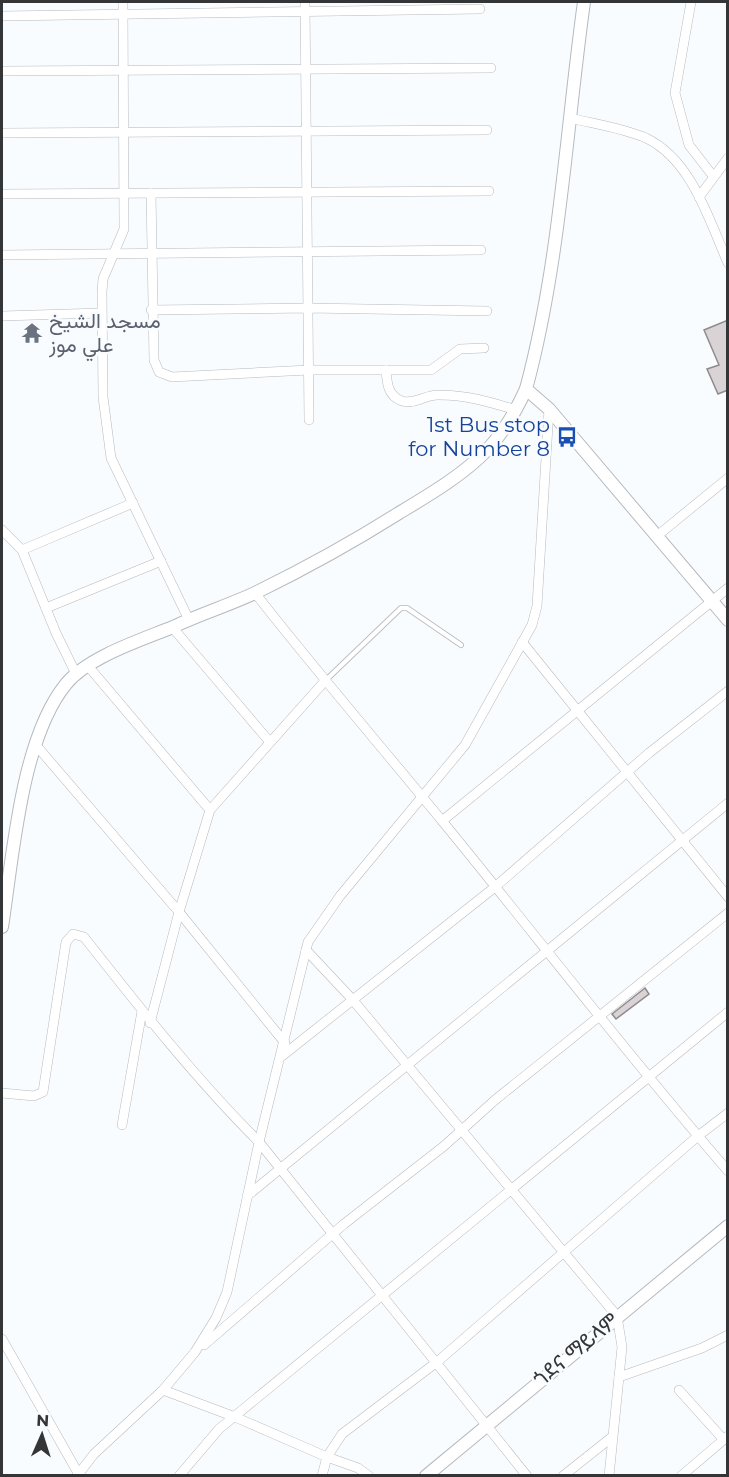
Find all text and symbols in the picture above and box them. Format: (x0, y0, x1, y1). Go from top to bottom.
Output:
place label: مسجد الشيخ علي موز (48, 308, 161, 362)
temple icon: مسجد الشيخ علي موز (20, 321, 44, 345)
place label: 1st Bus stop for Number 8 (408, 412, 550, 461)
bus stop icon: 1st Bus stop for Number 8 (555, 425, 579, 449)
street label: ጎደና ማይላም (528, 1308, 623, 1392)
north arrow (12, 1405, 72, 1465)
text: N (36, 1411, 50, 1430)

